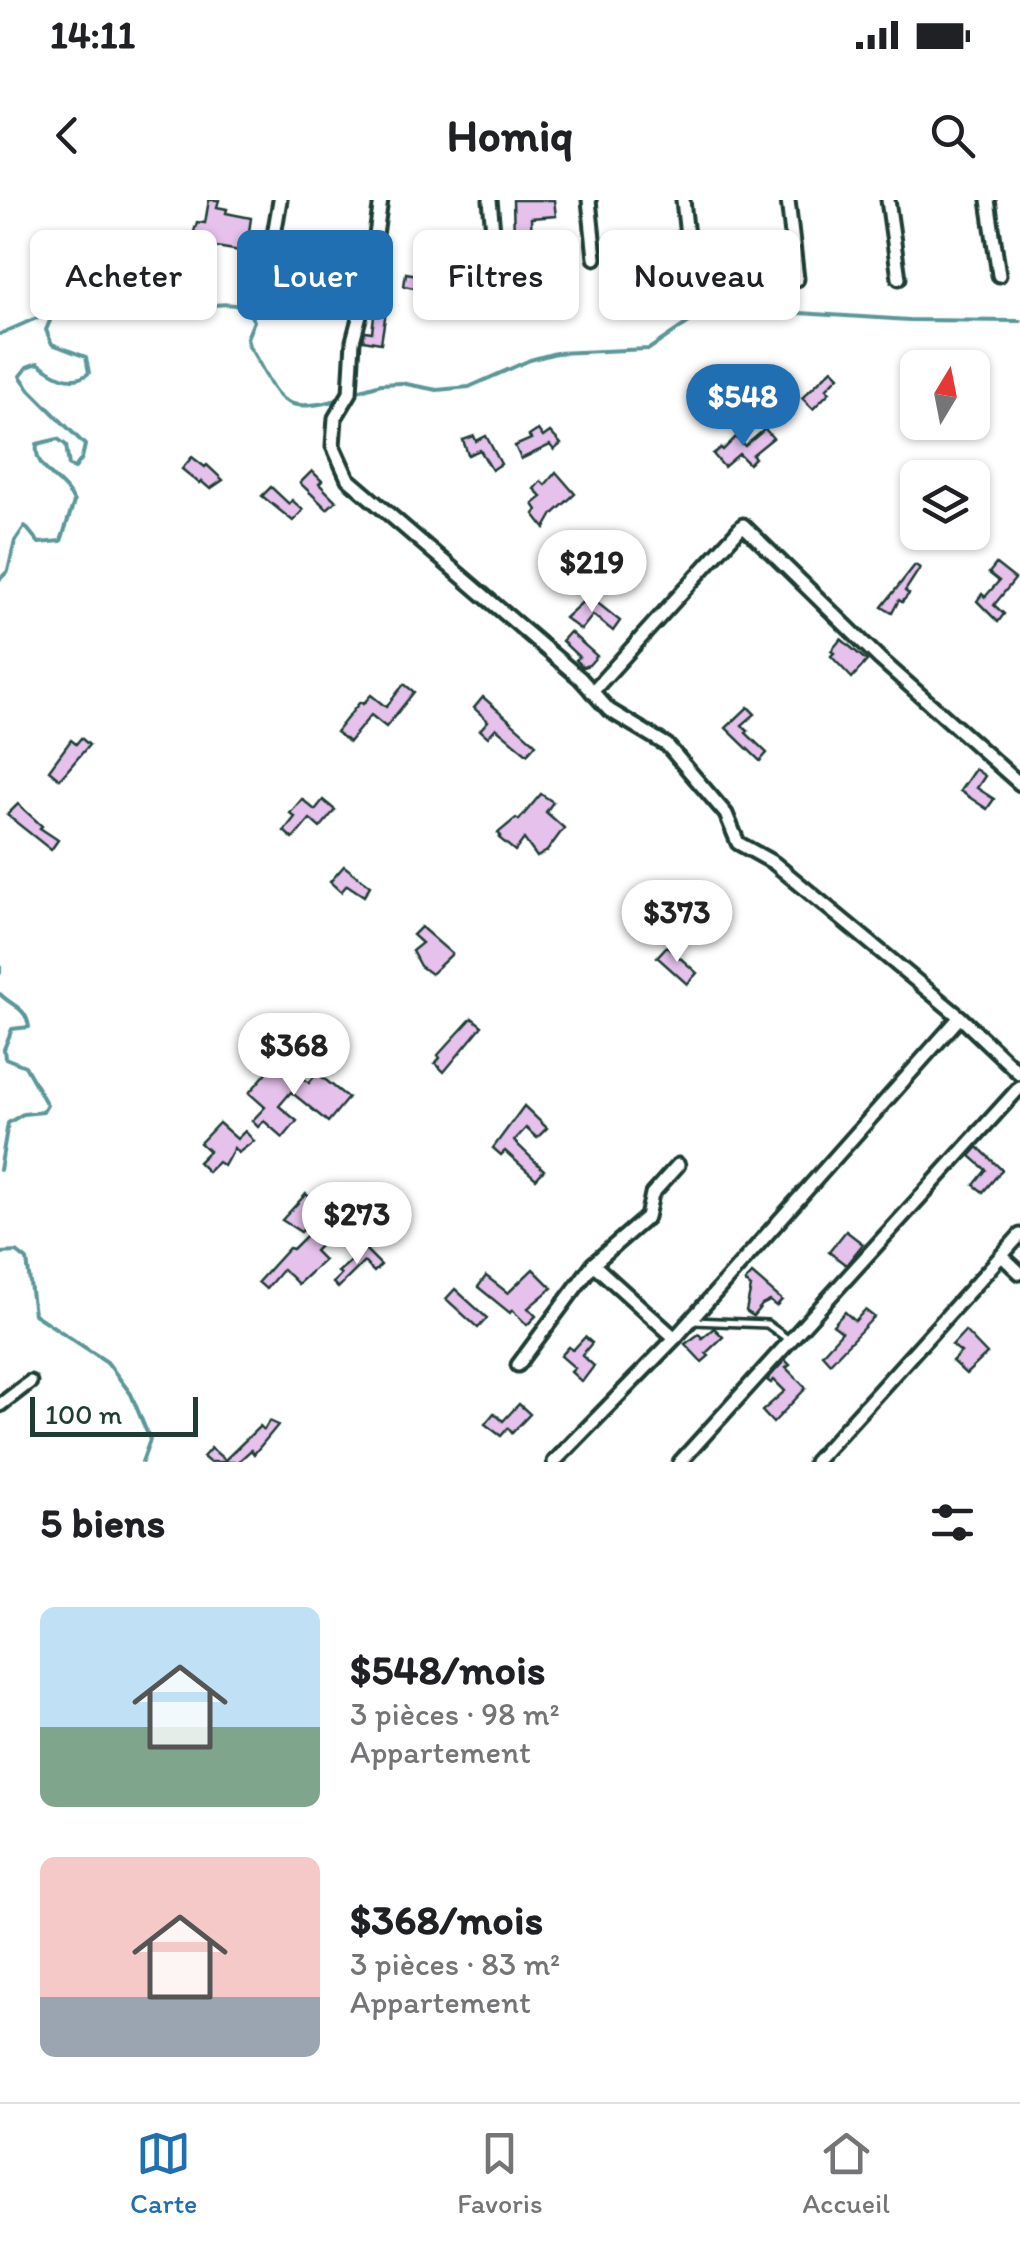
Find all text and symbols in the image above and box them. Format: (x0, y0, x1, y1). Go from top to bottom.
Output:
text: 14:11 (50, 12, 135, 58)
icon: back (40, 108, 95, 163)
text: Homiq (447, 108, 573, 162)
icon: search (925, 108, 980, 163)
chip: Acheter (30, 230, 217, 320)
chip: Louer (237, 230, 393, 320)
chip: Filtres (413, 230, 579, 320)
chip: Nouveau (599, 230, 800, 320)
north arrow (900, 350, 990, 440)
map controls (900, 350, 990, 550)
pin: $548 (684, 364, 802, 449)
text: $548 (708, 377, 778, 415)
button: layers (900, 460, 990, 550)
pin: $219 (533, 530, 651, 615)
text: $219 (560, 543, 624, 581)
pin: $373 (618, 880, 736, 965)
text: $373 (644, 893, 710, 931)
pin: $368 (235, 1013, 353, 1098)
text: $368 (260, 1026, 328, 1064)
pin: $273 (298, 1182, 416, 1267)
text: $273 (324, 1195, 390, 1233)
scale bar (30, 1392, 198, 1436)
text: 100 m (45, 1397, 122, 1431)
icon: filters (925, 1495, 980, 1550)
text: 5 biens (40, 1497, 165, 1548)
text: $548/mois (350, 1644, 545, 1695)
icon: home (120, 1647, 240, 1767)
text: 3 pièces · 98 m² (350, 1695, 560, 1733)
text: Appartement (350, 1733, 531, 1771)
text: $368/mois (350, 1894, 543, 1945)
icon: home (120, 1897, 240, 2017)
text: 3 pièces · 83 m² (350, 1945, 560, 1983)
text: Appartement (350, 1983, 531, 2021)
tab: Carte (130, 2126, 197, 2220)
tab: Favoris (457, 2126, 543, 2220)
tab: Accueil (802, 2126, 890, 2220)

